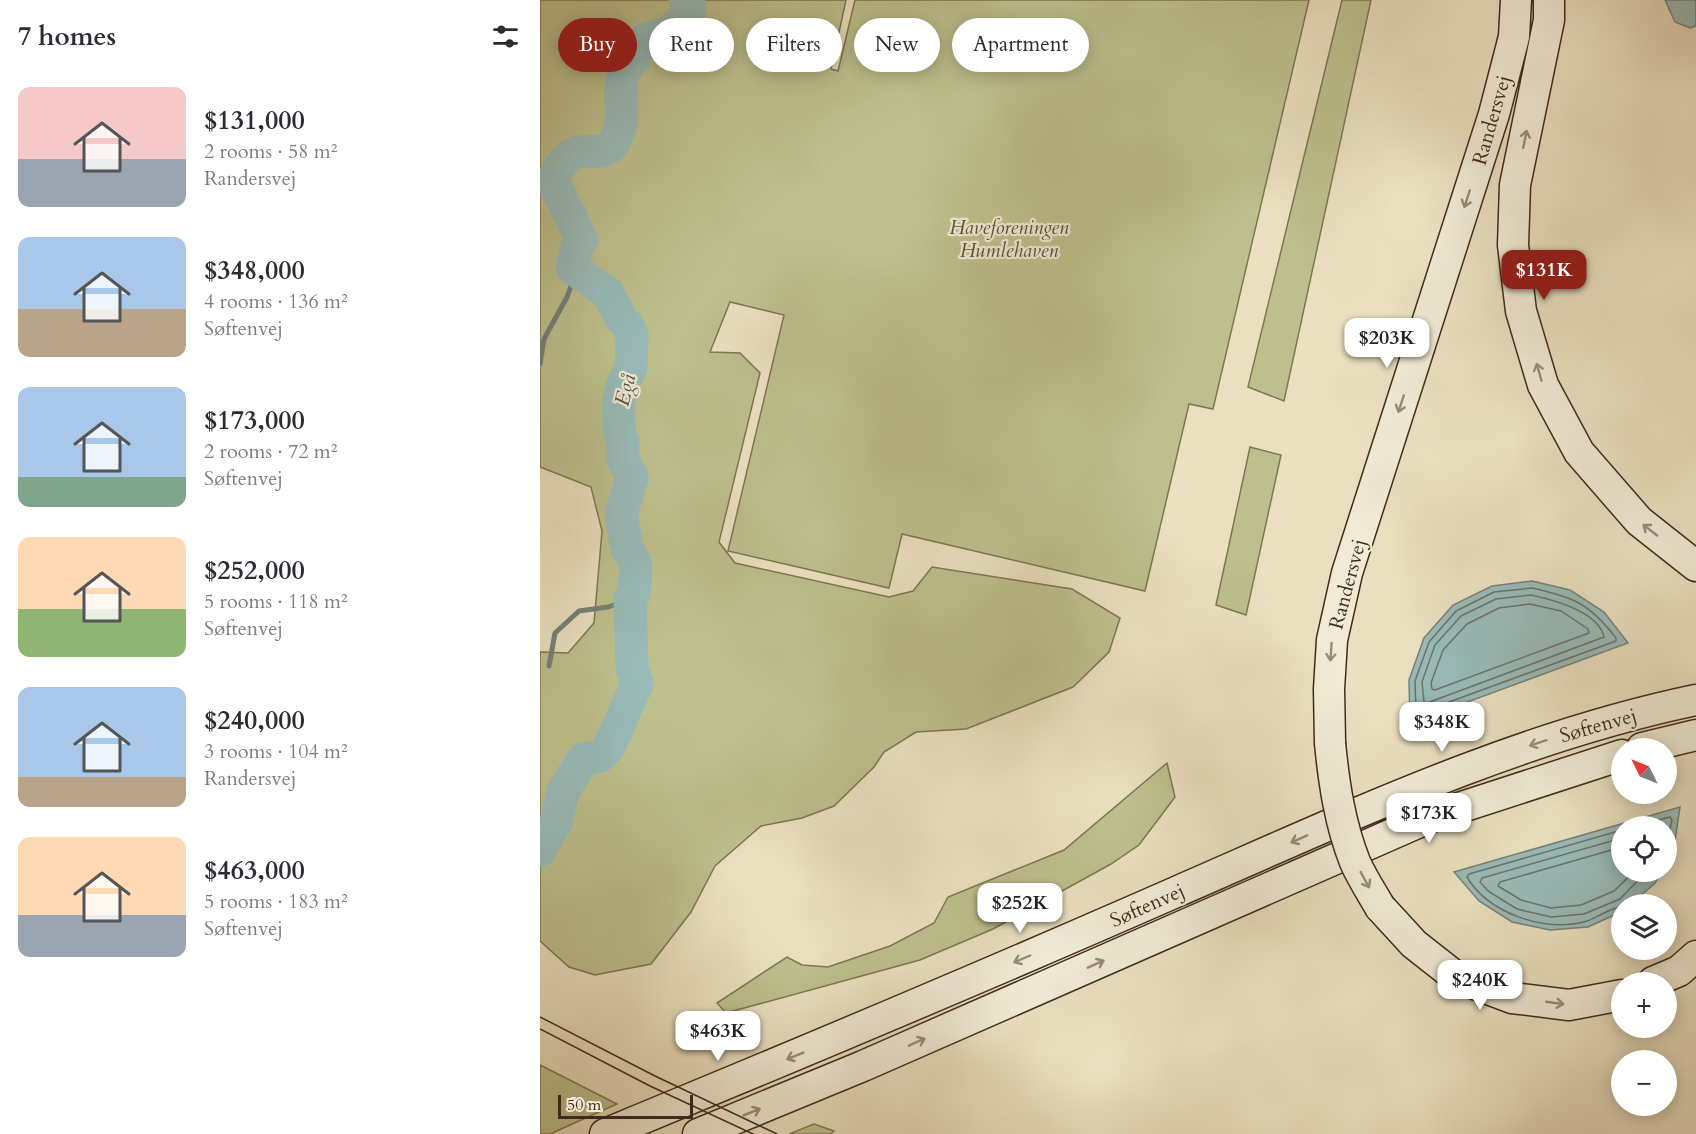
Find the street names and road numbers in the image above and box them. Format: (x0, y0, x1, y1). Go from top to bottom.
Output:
street label: Randersvej (1466, 72, 1517, 168)
street label: Randersvej (1322, 536, 1372, 632)
street label: Søftenvej (1556, 702, 1640, 749)
street label: Søftenvej (1106, 877, 1189, 934)

